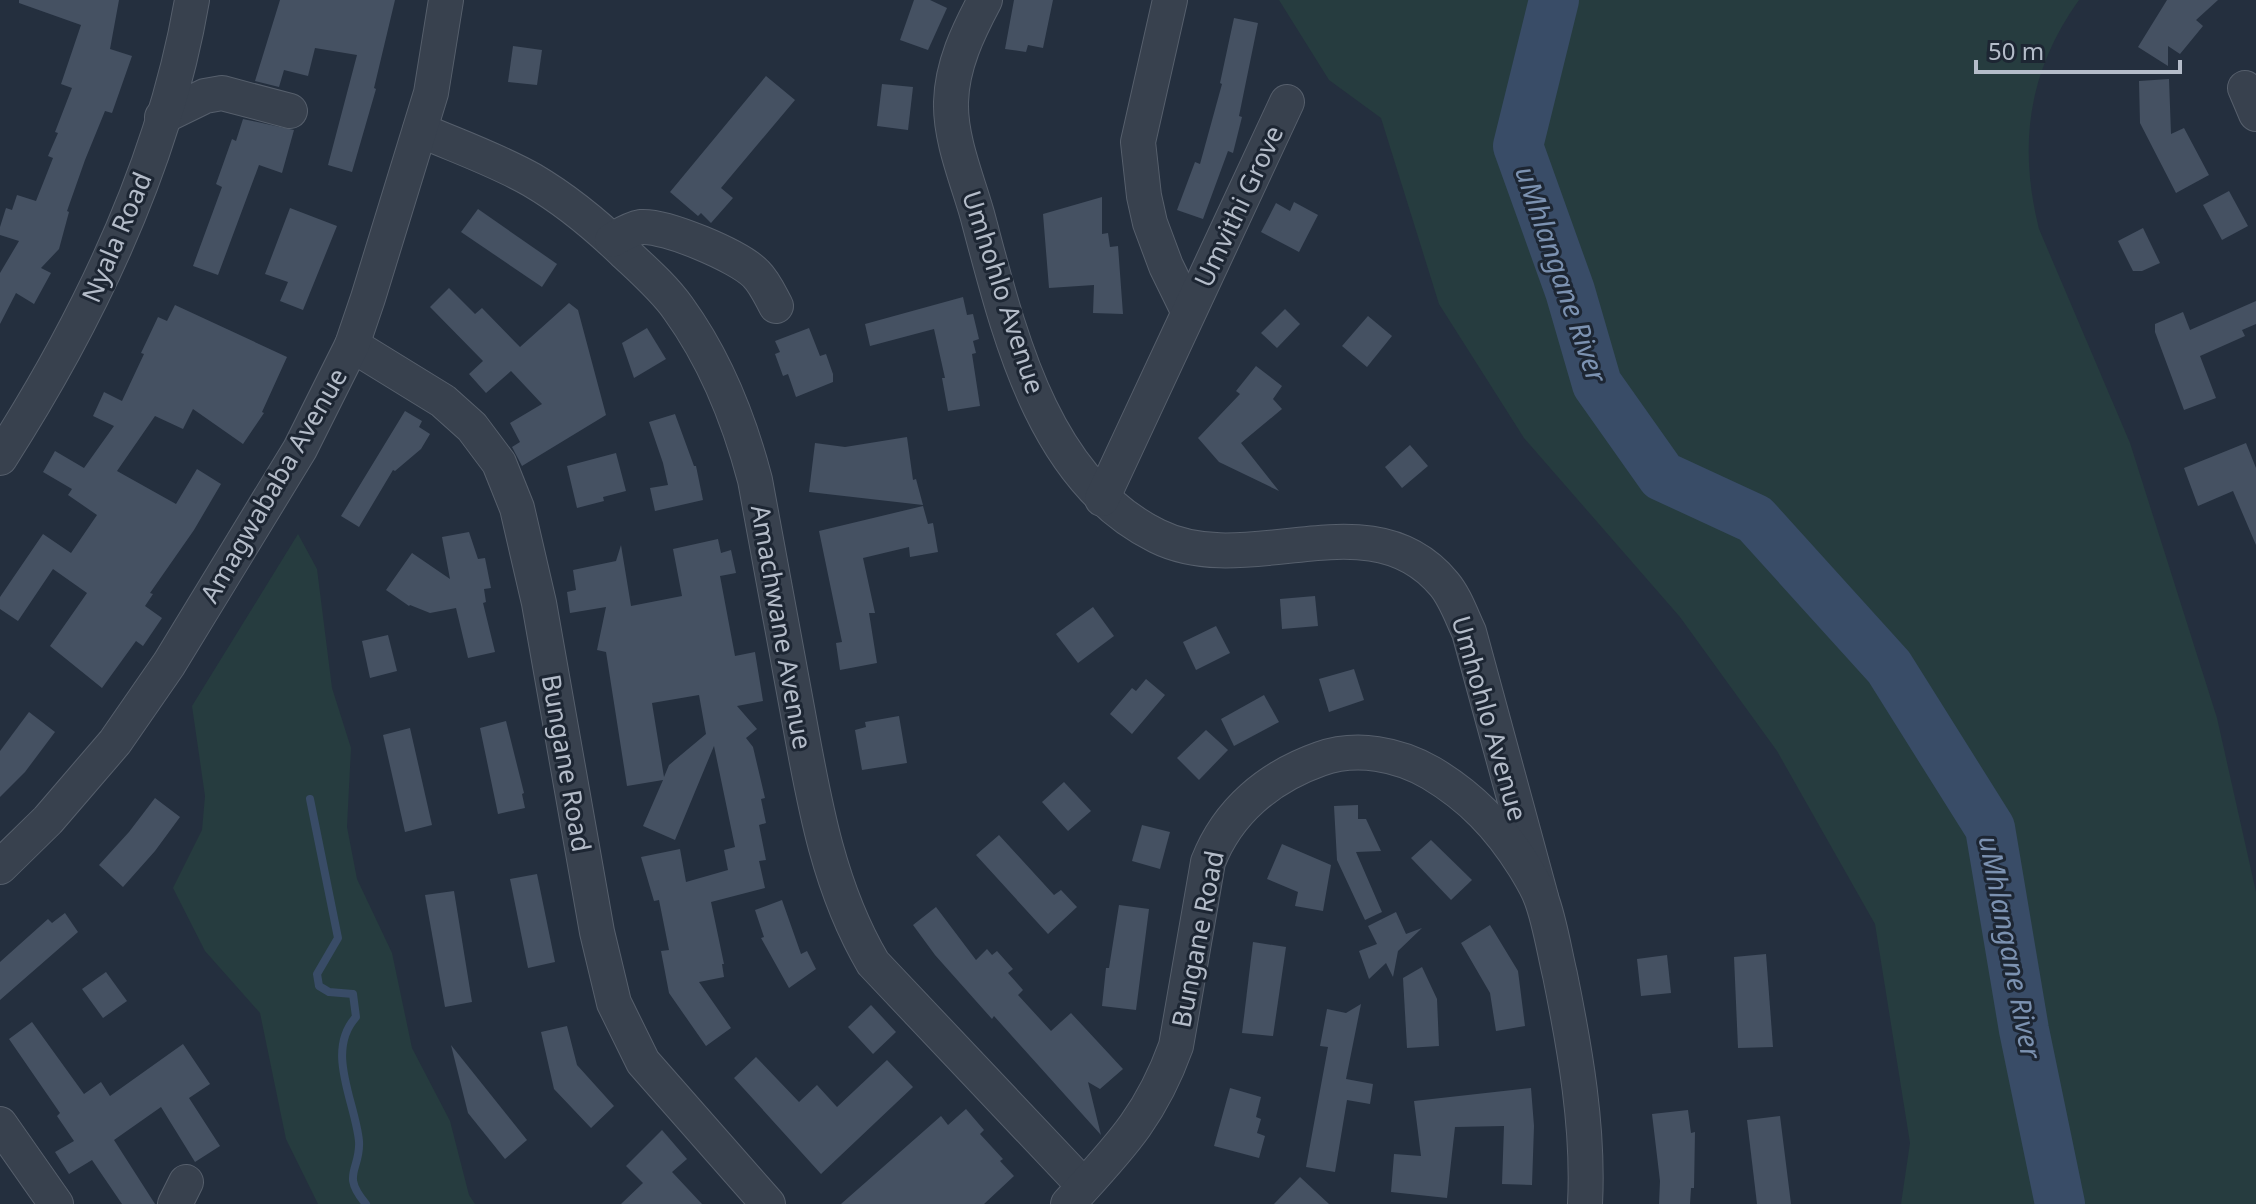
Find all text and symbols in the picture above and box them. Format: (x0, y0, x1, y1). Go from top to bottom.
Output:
scale bar (1976, 24, 2180, 74)
text: 50 m (1988, 34, 2044, 67)
street label: Umvithi Grove (1185, 119, 1291, 293)
water label: uMhlangane River (1507, 161, 1617, 389)
street label: Nyala Road (72, 166, 160, 308)
street label: Umhohlo Avenue (954, 186, 1054, 398)
street label: Amagwababa Avenue (191, 361, 355, 609)
street label: Amachwane Avenue (743, 502, 821, 752)
street label: Umhohlo Avenue (1444, 611, 1536, 825)
street label: Bungane Road (534, 671, 600, 855)
water label: uMhlangane River (1971, 832, 2052, 1064)
street label: Bungane Road (1162, 847, 1232, 1031)

